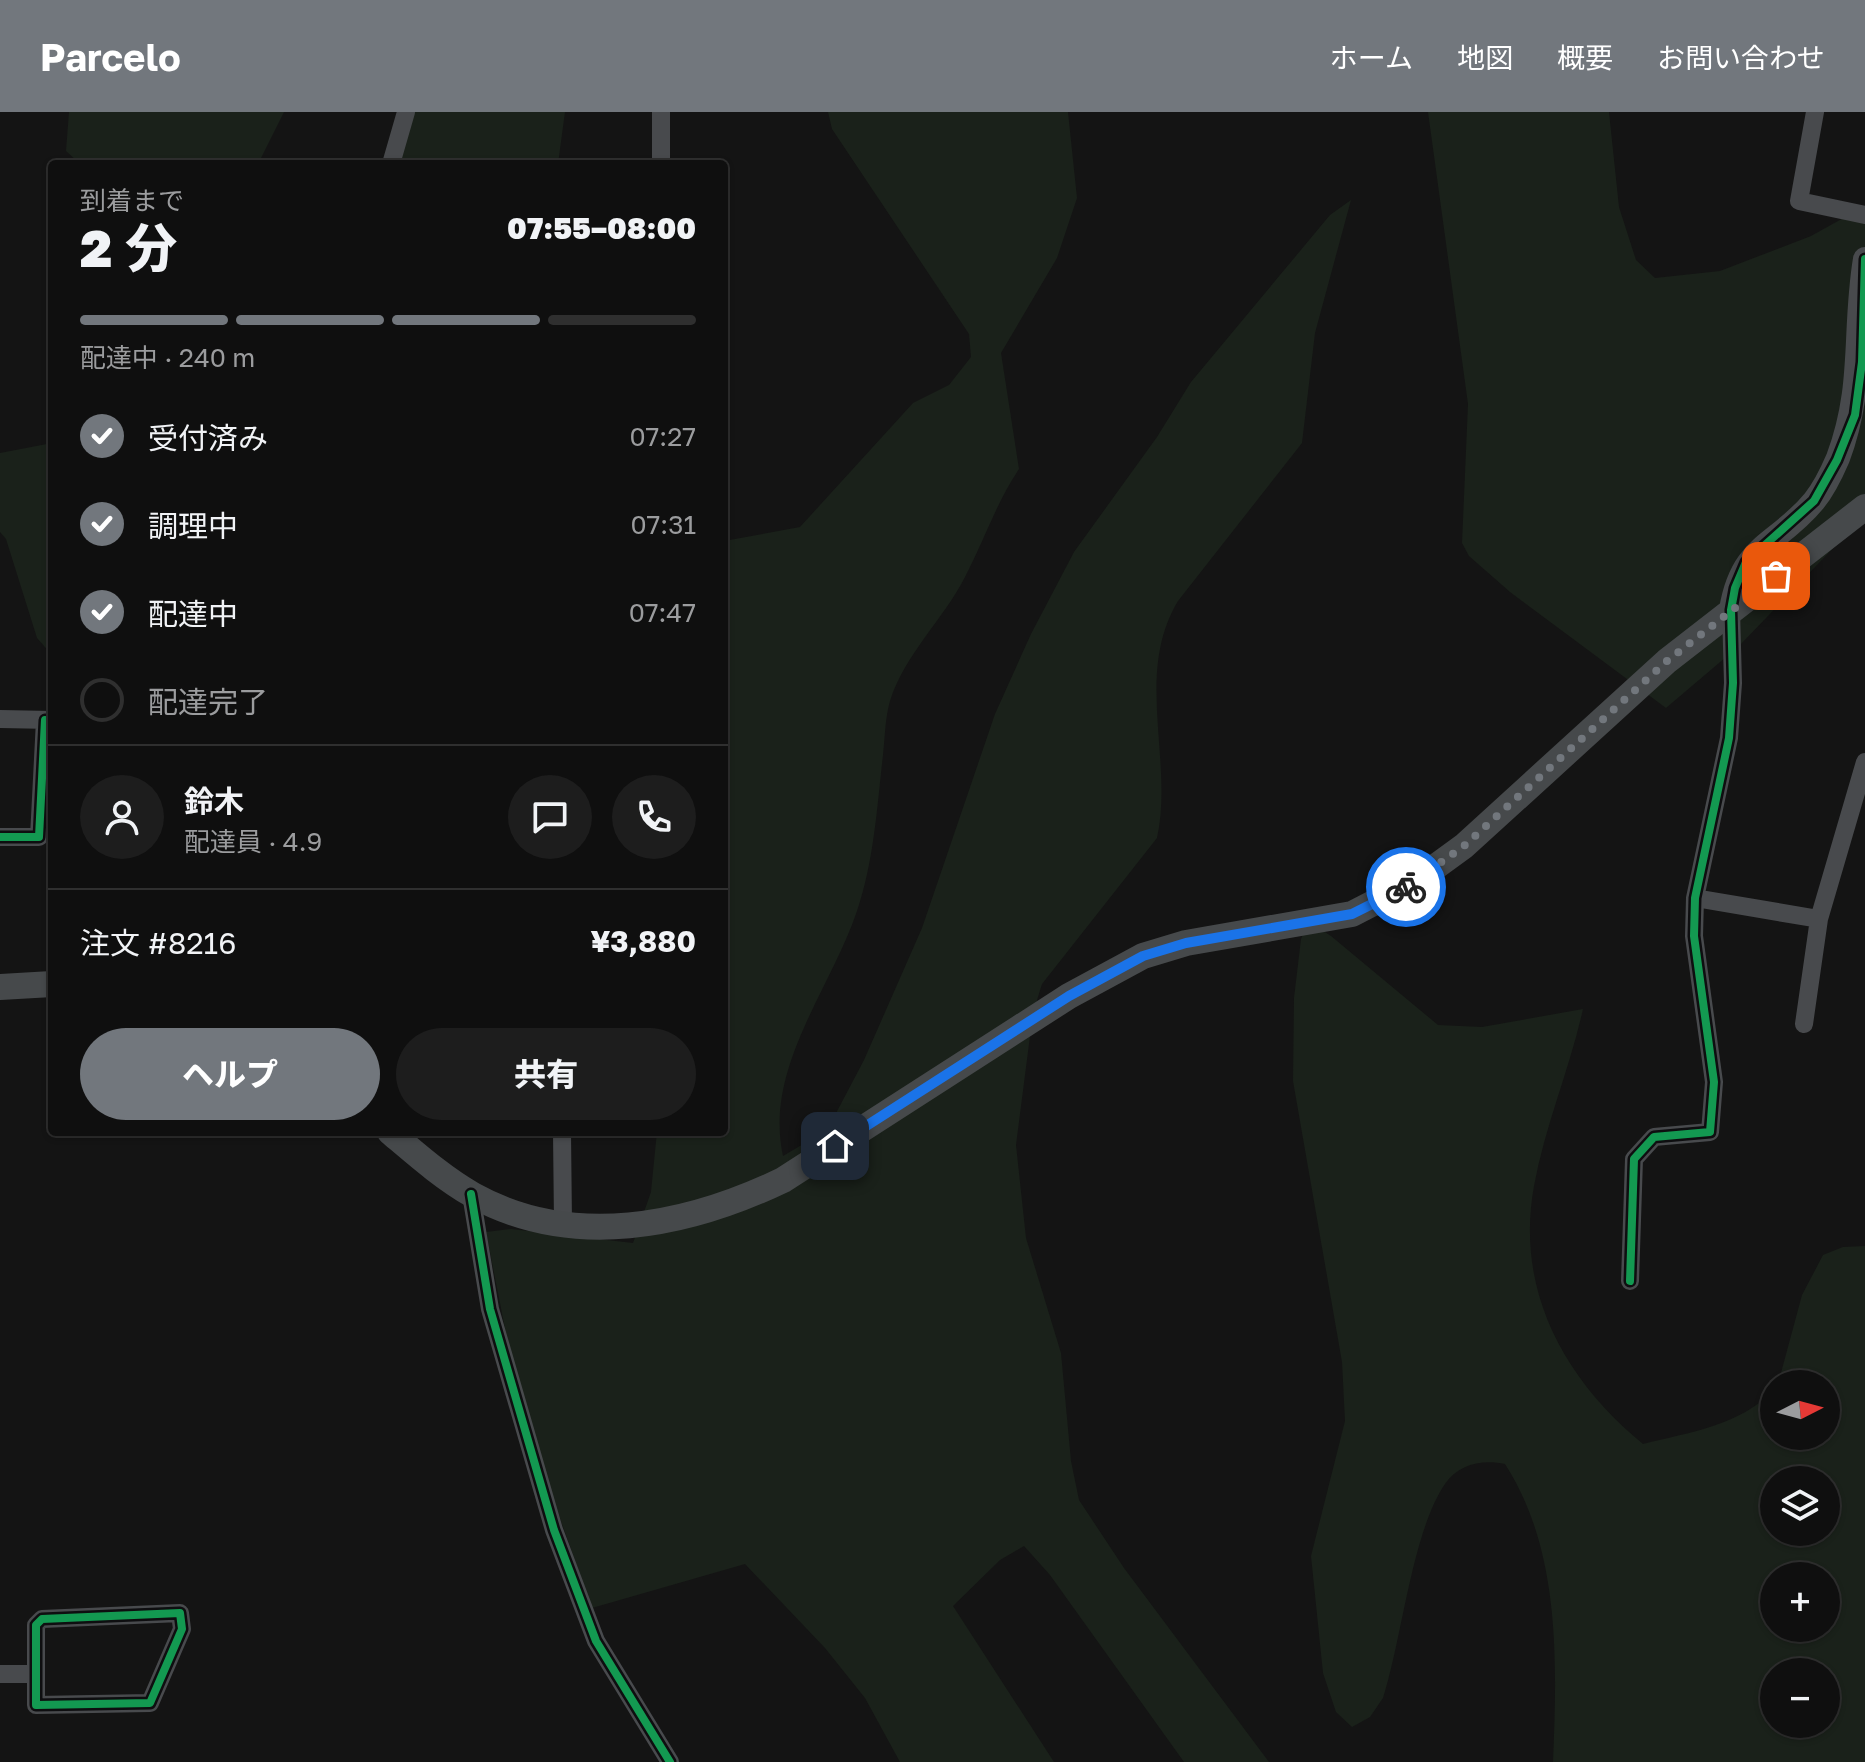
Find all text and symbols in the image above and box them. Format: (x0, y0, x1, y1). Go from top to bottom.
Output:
text: Parcelo (40, 34, 181, 79)
text: ホーム (1330, 41, 1413, 74)
text: 地図 (1457, 41, 1513, 74)
text: 概要 (1557, 41, 1613, 74)
text: お問い合わせ (1657, 41, 1825, 74)
text: 到着まで (80, 185, 184, 216)
text: 07:55–08:00 (507, 210, 696, 246)
text: 2 分 (80, 216, 177, 278)
text: 配達中 · 240 m (80, 342, 255, 373)
icon: check (80, 414, 124, 458)
text: 受付済み (148, 420, 268, 456)
text: 07:27 (629, 421, 696, 452)
icon: check (80, 502, 124, 546)
text: 調理中 (148, 508, 238, 544)
text: 07:31 (630, 509, 696, 540)
pin (1742, 542, 1810, 610)
icon: bag (1754, 554, 1798, 598)
icon: check (80, 590, 124, 634)
text: 配達中 (148, 596, 238, 632)
text: 07:47 (629, 597, 696, 628)
text: 配達完了 (148, 684, 268, 720)
button: person (80, 775, 164, 859)
button: chat (508, 775, 592, 859)
button: phone (612, 775, 696, 859)
text: 鈴木 (184, 783, 244, 819)
text: 配達員 · 4.9 (184, 826, 322, 857)
courier (1366, 847, 1446, 927)
icon: bike (1384, 865, 1428, 909)
text: ¥3,880 (590, 923, 696, 959)
text: 注文 #8216 (80, 925, 236, 961)
button: ヘルプ (80, 1028, 380, 1120)
button: 共有 (396, 1028, 696, 1120)
pin (801, 1112, 869, 1180)
icon: home (813, 1124, 857, 1168)
north arrow (1760, 1370, 1840, 1450)
map controls (1760, 1370, 1840, 1738)
button: layers (1760, 1466, 1840, 1546)
button: + (1760, 1562, 1840, 1642)
button: − (1760, 1658, 1840, 1738)

